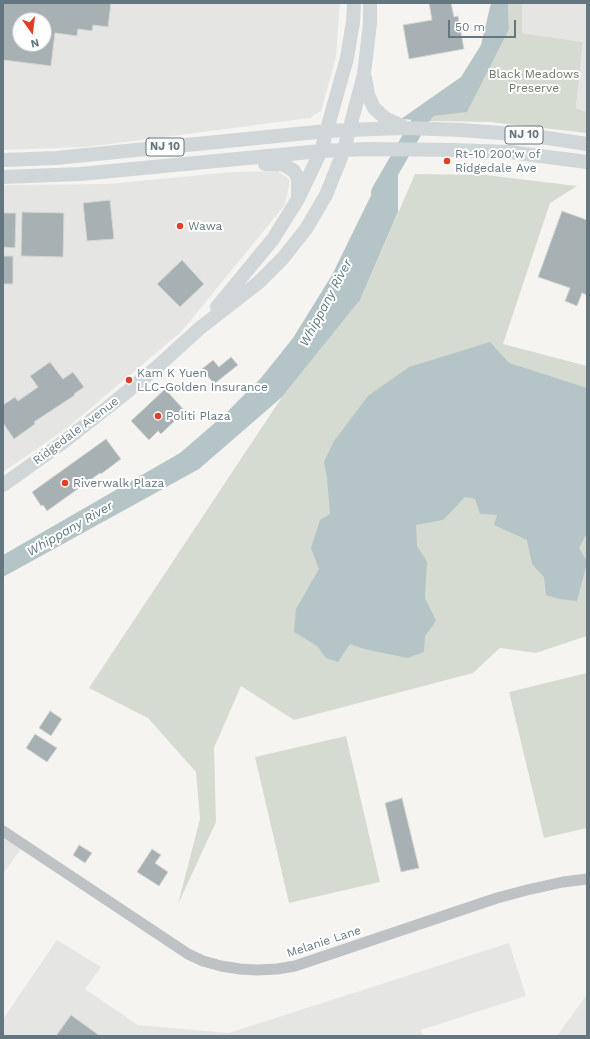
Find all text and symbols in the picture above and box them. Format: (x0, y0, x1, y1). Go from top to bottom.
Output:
north arrow (12, 12, 52, 52)
scale bar (450, 12, 518, 38)
text: 50 m (455, 20, 485, 34)
text: N (29, 36, 40, 50)
park label: Black Meadows Preserve (489, 67, 579, 95)
road number: NJ 10 (505, 126, 543, 144)
road number: NJ 10 (146, 138, 184, 156)
place label: Rt-10 200'w of Ridgedale Ave (455, 147, 540, 175)
marker: Rt-10 200'w of Ridgedale Ave (442, 156, 452, 166)
place label: Wawa (188, 219, 222, 233)
marker: Wawa (175, 221, 185, 231)
water label: Whippany River (296, 257, 356, 349)
place label: Kam K Yuen LLC-Golden Insurance (137, 366, 268, 394)
marker: Kam K Yuen LLC-Golden Insurance (124, 375, 134, 385)
street label: Ridgedale Avenue (30, 394, 122, 468)
place label: Politi Plaza (166, 409, 231, 423)
marker: Politi Plaza (153, 411, 163, 421)
place label: Riverwalk Plaza (73, 476, 164, 490)
marker: Riverwalk Plaza (60, 478, 70, 488)
water label: Whippany River (24, 498, 116, 560)
street label: Melanie Lane (285, 923, 363, 961)

